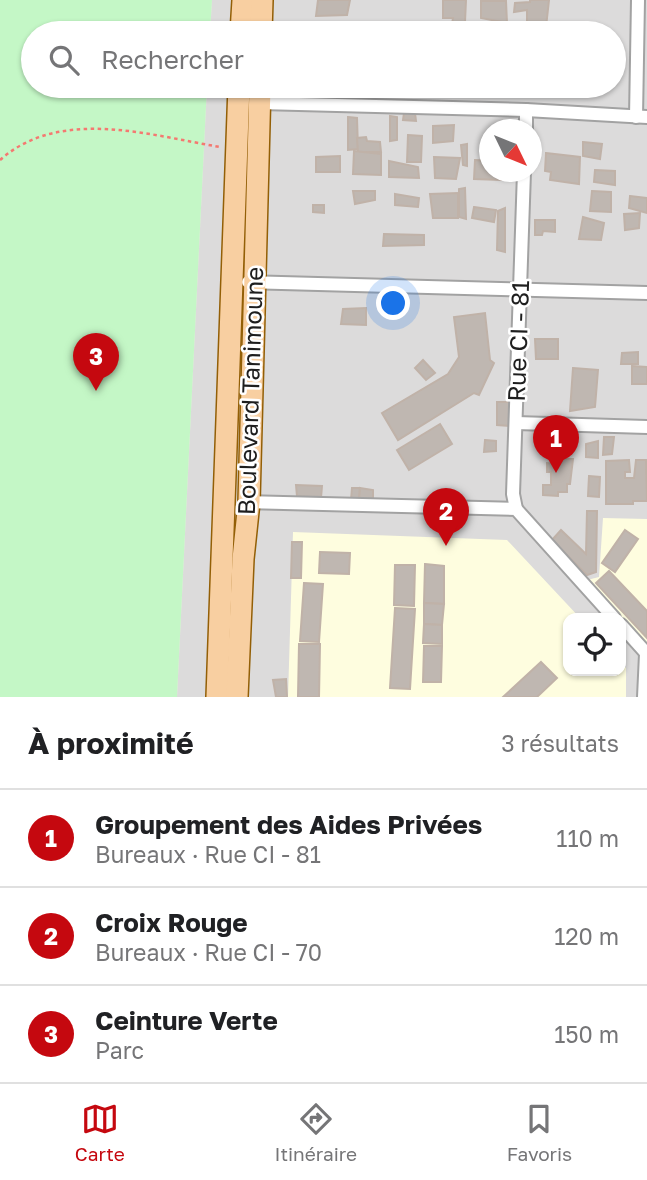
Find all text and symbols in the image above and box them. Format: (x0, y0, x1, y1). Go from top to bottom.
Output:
search box (21, 21, 626, 98)
icon: search (45, 41, 83, 79)
text: Rechercher (101, 44, 244, 75)
north arrow (479, 119, 542, 182)
street label: Boulevard Tanimoune (231, 266, 268, 516)
street label: Rue CI - 81 (501, 280, 534, 402)
your location (376, 286, 410, 320)
pin: 3 (73, 333, 119, 391)
pin: 1 (533, 415, 579, 473)
pin: 2 (423, 488, 469, 546)
map controls (563, 613, 626, 676)
button: locate (563, 613, 626, 676)
text: À proximité (28, 725, 194, 761)
text: 3 résultats (501, 729, 619, 757)
text: Groupement des Aides Privées (95, 809, 482, 840)
text: 1 (45, 824, 57, 852)
text: 110 m (556, 824, 619, 852)
text: Bureaux · Rue CI - 81 (95, 840, 321, 868)
text: Croix Rouge (95, 907, 248, 938)
text: 2 (44, 922, 58, 950)
text: 120 m (554, 922, 619, 950)
text: Bureaux · Rue CI - 70 (95, 938, 322, 966)
text: Ceinture Verte (95, 1005, 278, 1036)
text: 3 (44, 1020, 58, 1048)
text: 150 m (554, 1020, 619, 1048)
text: Parc (95, 1036, 144, 1064)
tab: Carte (75, 1100, 125, 1165)
tab: Itinéraire (274, 1100, 357, 1165)
tab: Favoris (507, 1100, 572, 1165)

